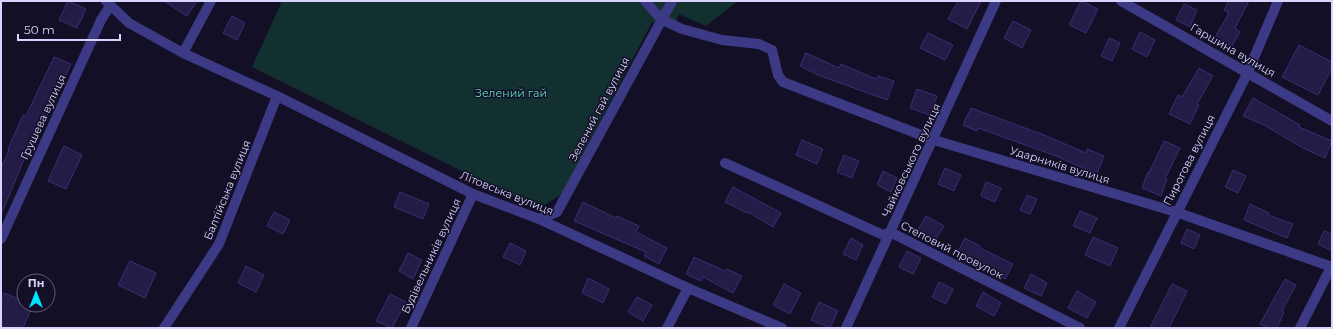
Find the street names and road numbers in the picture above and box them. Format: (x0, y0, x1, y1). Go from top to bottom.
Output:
street label: Гаршина вулиця (1188, 20, 1278, 80)
street label: Зелений гай вулиця (566, 54, 632, 164)
street label: Грушева вулиця (17, 72, 69, 162)
street label: Чайковського вулиця (879, 101, 943, 219)
street label: Пирогова вулиця (1160, 112, 1218, 208)
street label: Балтійська вулиця (201, 138, 253, 242)
street label: Ударників вулиця (1008, 143, 1112, 187)
street label: Літовська вулиця (458, 168, 556, 218)
street label: Будівельників вулиця (398, 196, 464, 316)
street label: Степовий провулок (898, 218, 1006, 282)

